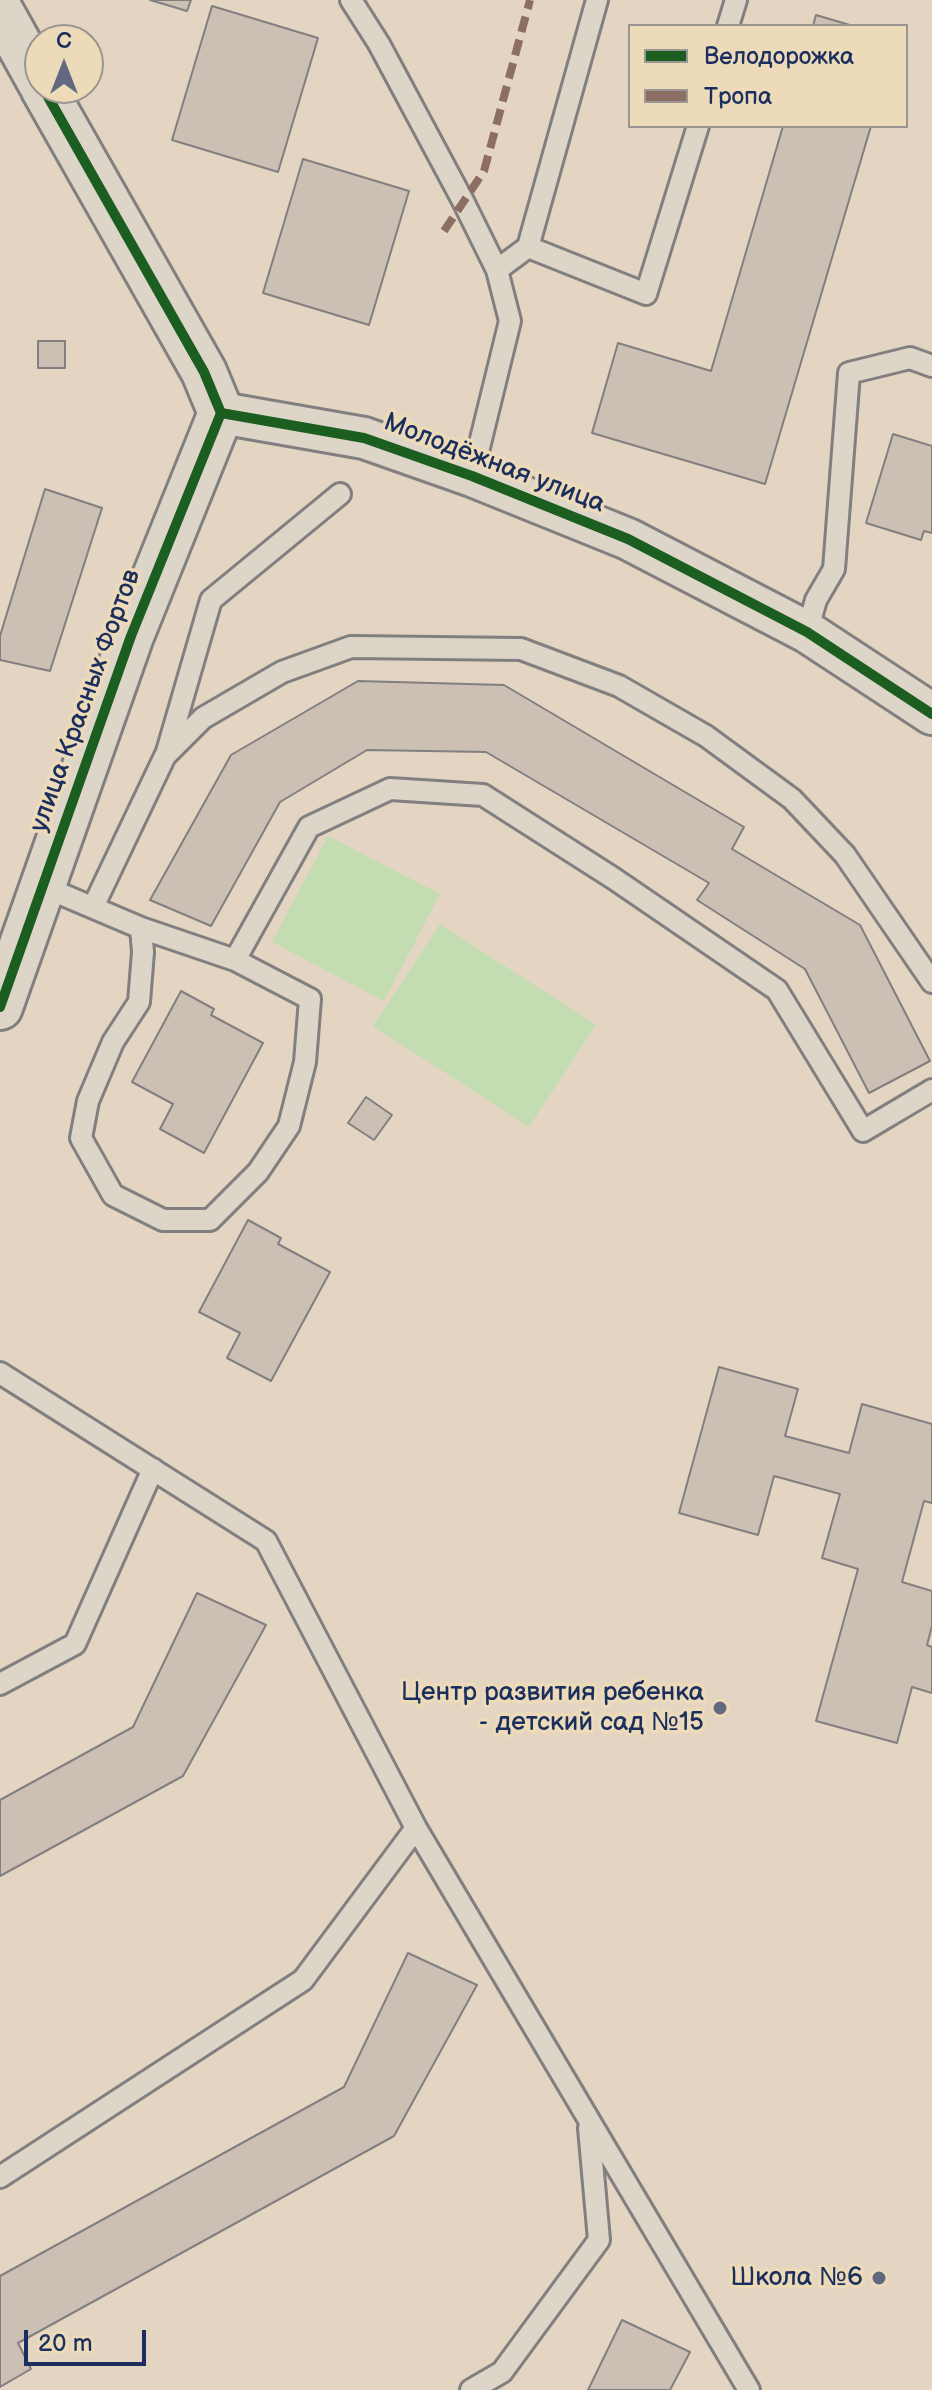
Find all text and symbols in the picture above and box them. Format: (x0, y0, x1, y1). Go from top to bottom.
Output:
north arrow (24, 24, 104, 104)
legend (628, 24, 908, 128)
text: С (56, 28, 72, 55)
text: Велодорожка (704, 42, 854, 71)
text: Тропа (704, 82, 772, 111)
street label: Молодёжная улица (379, 407, 609, 521)
street label: улица Красных Фортов (24, 565, 148, 837)
place label: Центр развития ребенка - детский сад №15 (401, 1677, 704, 1738)
marker: Центр развития ребенка - детский сад №15 (711, 1699, 729, 1717)
place label: Школа №6 (730, 2262, 863, 2294)
marker: Школа №6 (870, 2269, 888, 2287)
scale bar (28, 2314, 150, 2364)
text: 20 m (38, 2329, 93, 2358)

